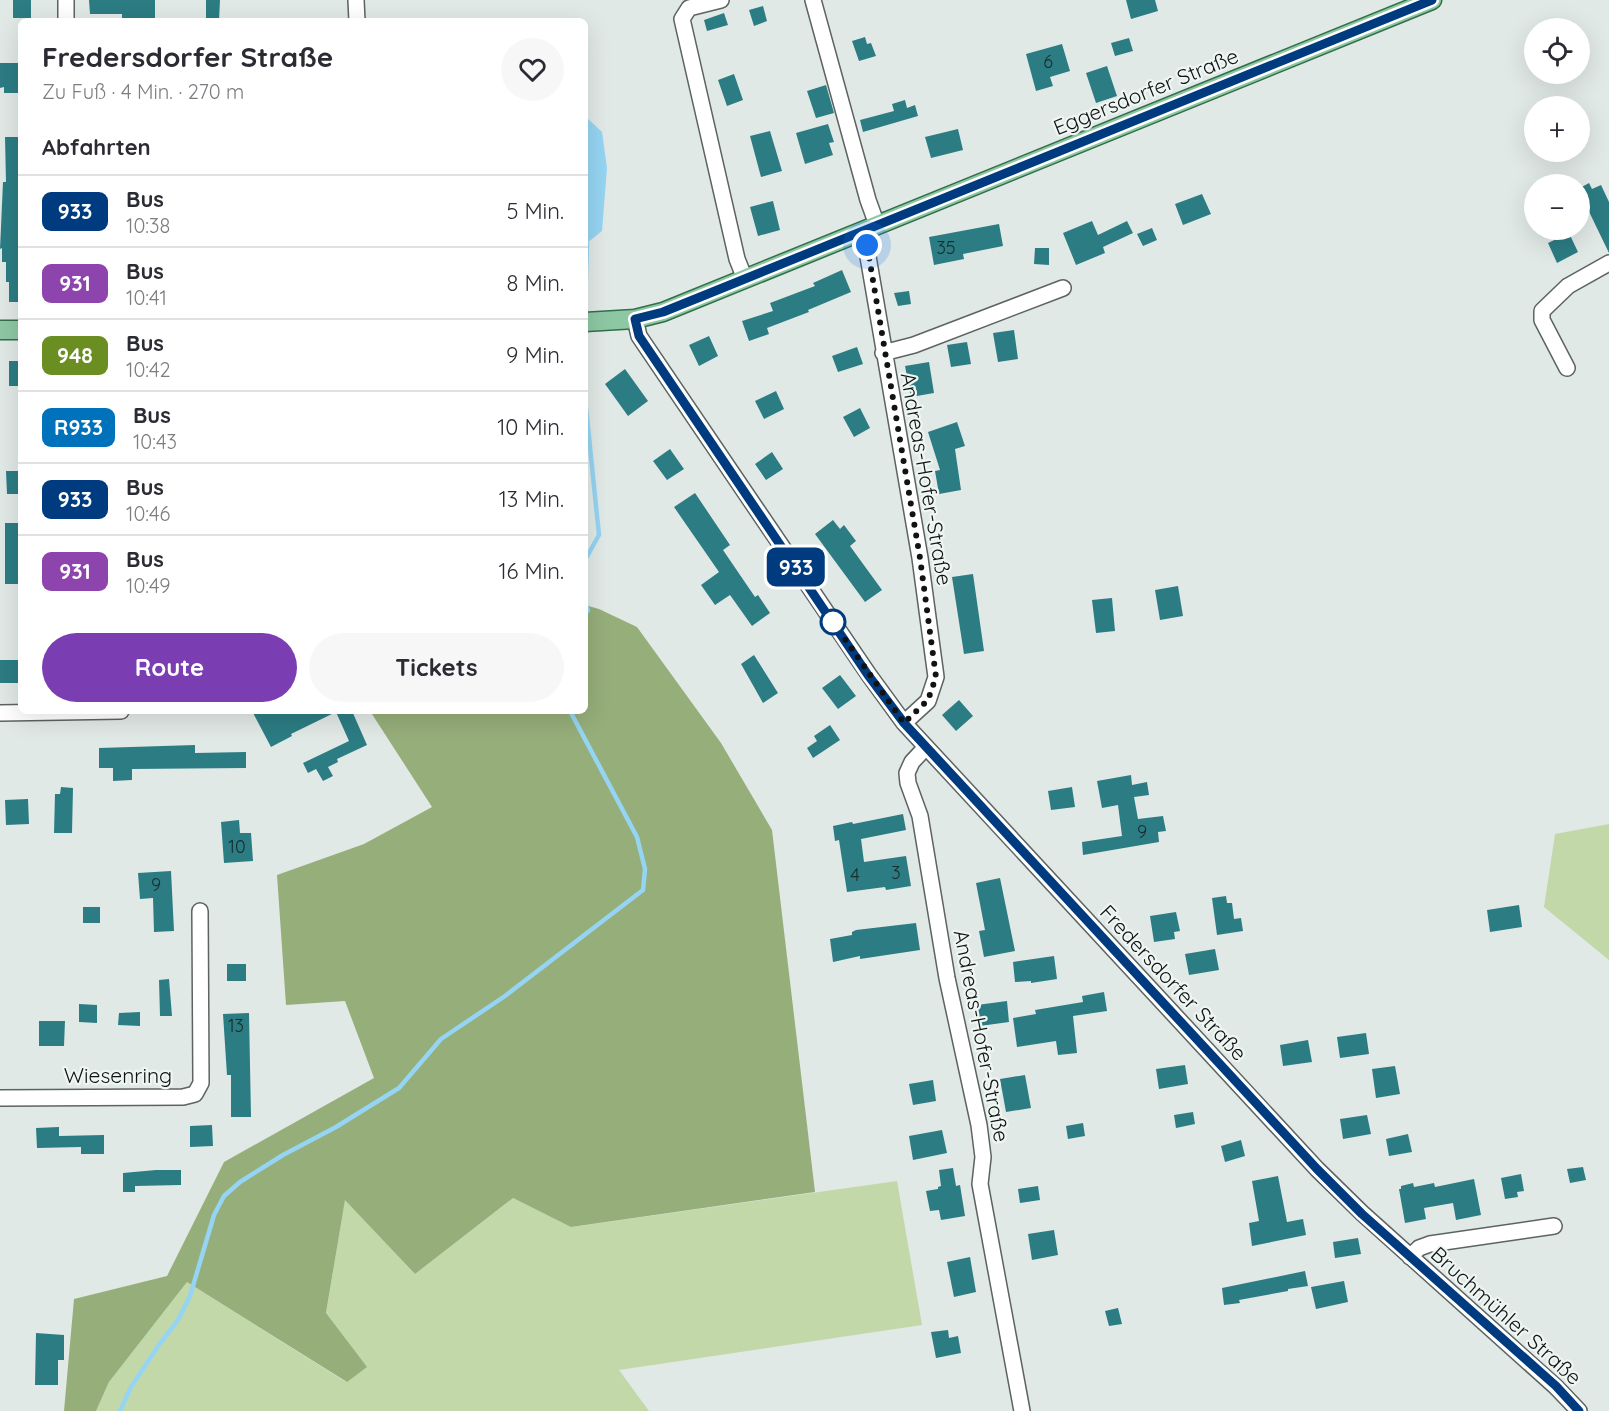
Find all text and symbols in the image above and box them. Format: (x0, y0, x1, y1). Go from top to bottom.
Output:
map controls (1524, 18, 1590, 240)
button: locate (1524, 18, 1590, 84)
button: heart (501, 38, 564, 101)
text: Fredersdorfer Straße (42, 39, 333, 74)
street label: Eggersdorfer Straße (1049, 42, 1242, 140)
house number: 6 (1043, 50, 1053, 73)
text: Zu Fuß · 4 Min. · 270 m (42, 79, 244, 104)
button: + (1524, 96, 1590, 162)
text: Abfahrten (42, 133, 151, 161)
button: − (1524, 174, 1590, 240)
text: Bus (126, 185, 164, 213)
text: 5 Min. (506, 197, 564, 225)
text: 933 (58, 198, 92, 224)
text: 10:38 (126, 213, 170, 238)
your location (852, 230, 882, 260)
house number: 35 (936, 236, 956, 259)
text: Bus (126, 257, 164, 285)
text: 8 Min. (507, 269, 564, 297)
text: 931 (59, 270, 91, 296)
text: 10:41 (126, 285, 167, 310)
text: Bus (126, 329, 164, 357)
text: 9 Min. (506, 341, 564, 369)
text: 948 (57, 342, 93, 368)
text: 10:42 (126, 357, 171, 382)
street label: Andreas-Hofer-Straße (895, 370, 959, 587)
text: Bus (133, 401, 171, 429)
text: 10 Min. (497, 413, 564, 441)
text: R933 (54, 414, 103, 440)
text: 10:43 (133, 429, 177, 454)
text: Bus (126, 473, 164, 501)
text: 13 Min. (499, 485, 564, 513)
text: 933 (58, 486, 92, 512)
text: 10:46 (126, 501, 170, 526)
text: Bus (126, 545, 164, 573)
line badge: 933 (762, 548, 830, 586)
text: 933 (779, 554, 813, 580)
text: 16 Min. (498, 557, 564, 585)
text: 931 (59, 558, 91, 584)
text: 10:49 (126, 573, 170, 598)
unlabelled marker (820, 609, 846, 635)
button: Route (42, 633, 297, 702)
button: Tickets (309, 633, 564, 702)
house number: 9 (1137, 820, 1147, 843)
house number: 10 (228, 835, 246, 858)
house number: 3 (891, 861, 901, 884)
house number: 4 (850, 863, 860, 886)
house number: 9 (151, 873, 161, 896)
street label: Fredersdorfer Straße (1095, 899, 1253, 1066)
street label: Andreas-Hofer-Straße (949, 928, 1015, 1144)
house number: 13 (228, 1014, 244, 1037)
street label: Wiesenring (64, 1062, 172, 1088)
street label: Bruchmühler Straße (1426, 1241, 1587, 1390)

